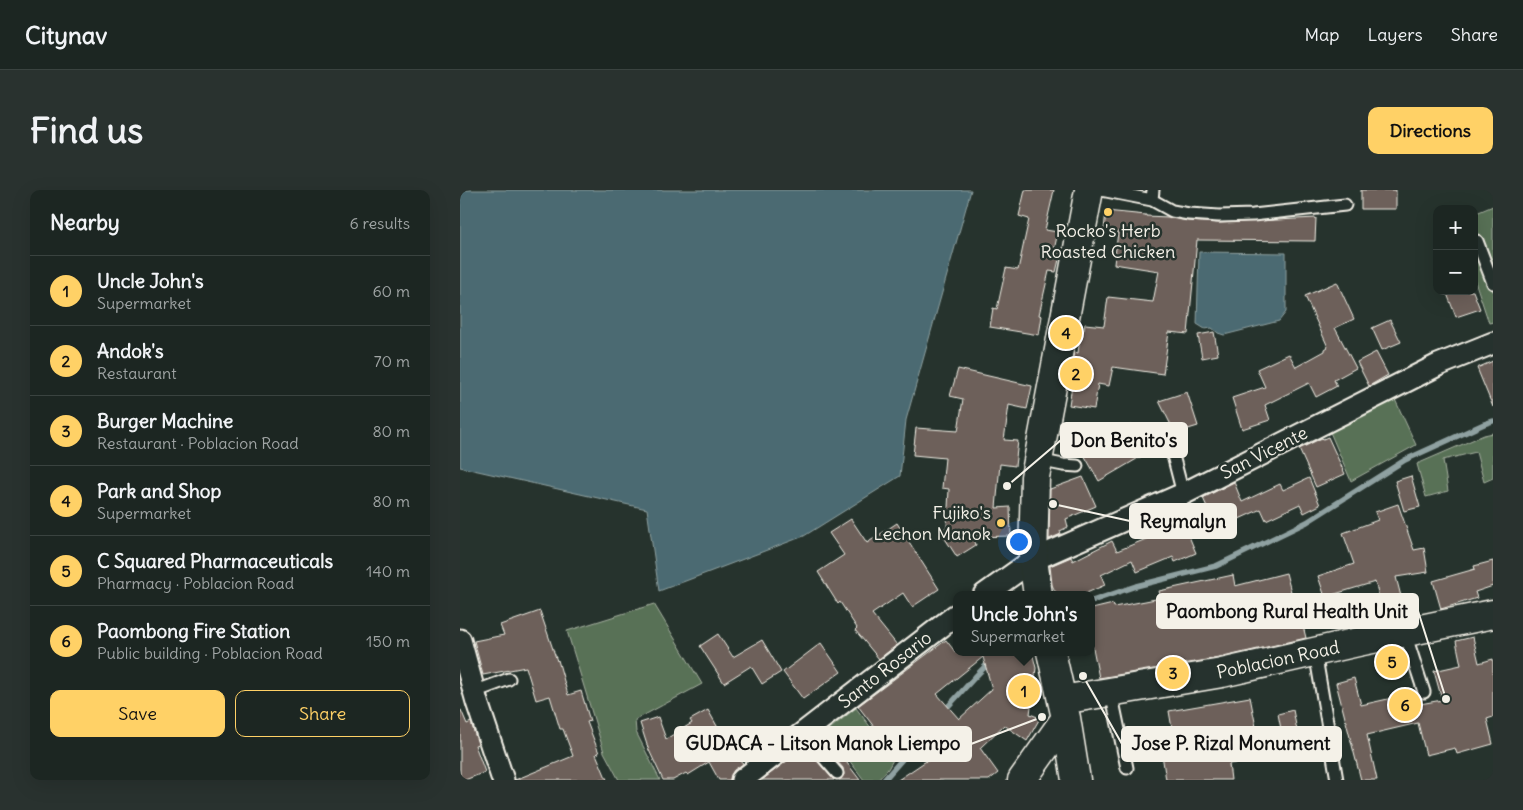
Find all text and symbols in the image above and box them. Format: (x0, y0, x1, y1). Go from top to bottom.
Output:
text: Citynav (25, 20, 107, 50)
text: Map (1304, 23, 1339, 46)
text: Layers (1367, 23, 1423, 46)
text: Share (1451, 23, 1498, 46)
button: Directions (1368, 107, 1493, 154)
text: Find us (30, 108, 143, 152)
map controls (1433, 205, 1478, 295)
button: + (1433, 205, 1478, 250)
marker: Rocko's Herb Roasted Chicken (1102, 206, 1114, 218)
text: Nearby (50, 209, 120, 236)
text: 6 results (349, 213, 410, 233)
place label: Rocko's Herb Roasted Chicken (1041, 219, 1175, 263)
button: − (1433, 250, 1478, 295)
text: Uncle John's (97, 269, 204, 293)
text: 1 (63, 281, 69, 301)
text: 60 m (372, 281, 410, 301)
text: Supermarket (97, 293, 191, 313)
pin: 4 (1050, 314, 1082, 352)
text: Andok's (97, 339, 164, 363)
text: 2 (62, 351, 70, 371)
text: 70 m (374, 351, 410, 371)
pin: 2 (1060, 355, 1092, 393)
text: Restaurant (97, 363, 177, 383)
text: Burger Machine (97, 409, 233, 433)
text: 3 (61, 421, 71, 441)
text: 80 m (372, 421, 410, 441)
street label: San Vicente (1216, 421, 1311, 484)
callout: Don Benito's (1061, 423, 1187, 457)
text: Don Benito's (1071, 428, 1178, 452)
text: Restaurant · Poblacion Road (97, 433, 299, 453)
text: Park and Shop (97, 479, 221, 503)
text: 4 (61, 491, 71, 511)
text: 80 m (372, 491, 410, 511)
place label: Fujiko's Lechon Manok (873, 501, 991, 545)
text: Supermarket (97, 503, 191, 523)
callout: Reymalyn (1130, 504, 1236, 538)
text: Reymalyn (1140, 509, 1226, 533)
marker: Fujiko's Lechon Manok (995, 517, 1007, 529)
your location (1006, 529, 1032, 555)
text: C Squared Pharmaceuticals (97, 549, 333, 573)
text: 5 (61, 561, 71, 581)
text: 140 m (366, 561, 410, 581)
text: Pharmacy · Poblacion Road (97, 573, 294, 593)
popup (953, 591, 1095, 656)
callout: Paombong Rural Health Unit (1157, 594, 1418, 628)
text: Paombong Rural Health Unit (1166, 599, 1408, 623)
text: Uncle John's (971, 602, 1077, 626)
text: Paombong Fire Station (97, 619, 290, 643)
street label: Santo Rosario (833, 626, 936, 713)
text: Supermarket (971, 626, 1065, 646)
text: 6 (61, 631, 71, 651)
text: 150 m (366, 631, 410, 651)
street label: Poblacion Road (1214, 635, 1342, 684)
text: Public building · Poblacion Road (97, 643, 323, 663)
pin: 5 (1376, 643, 1408, 681)
pin: 3 (1157, 654, 1189, 692)
pin: 1 (1008, 672, 1040, 710)
pin: 6 (1389, 686, 1421, 724)
button: Save (50, 690, 225, 737)
button: Share (235, 690, 410, 737)
callout: GUDACA - Litson Manok Liempo (675, 727, 971, 761)
callout: Jose P. Rizal Monument (1122, 727, 1341, 761)
text: GUDACA - Litson Manok Liempo (685, 731, 961, 755)
text: Jose P. Rizal Monument (1132, 731, 1331, 755)

